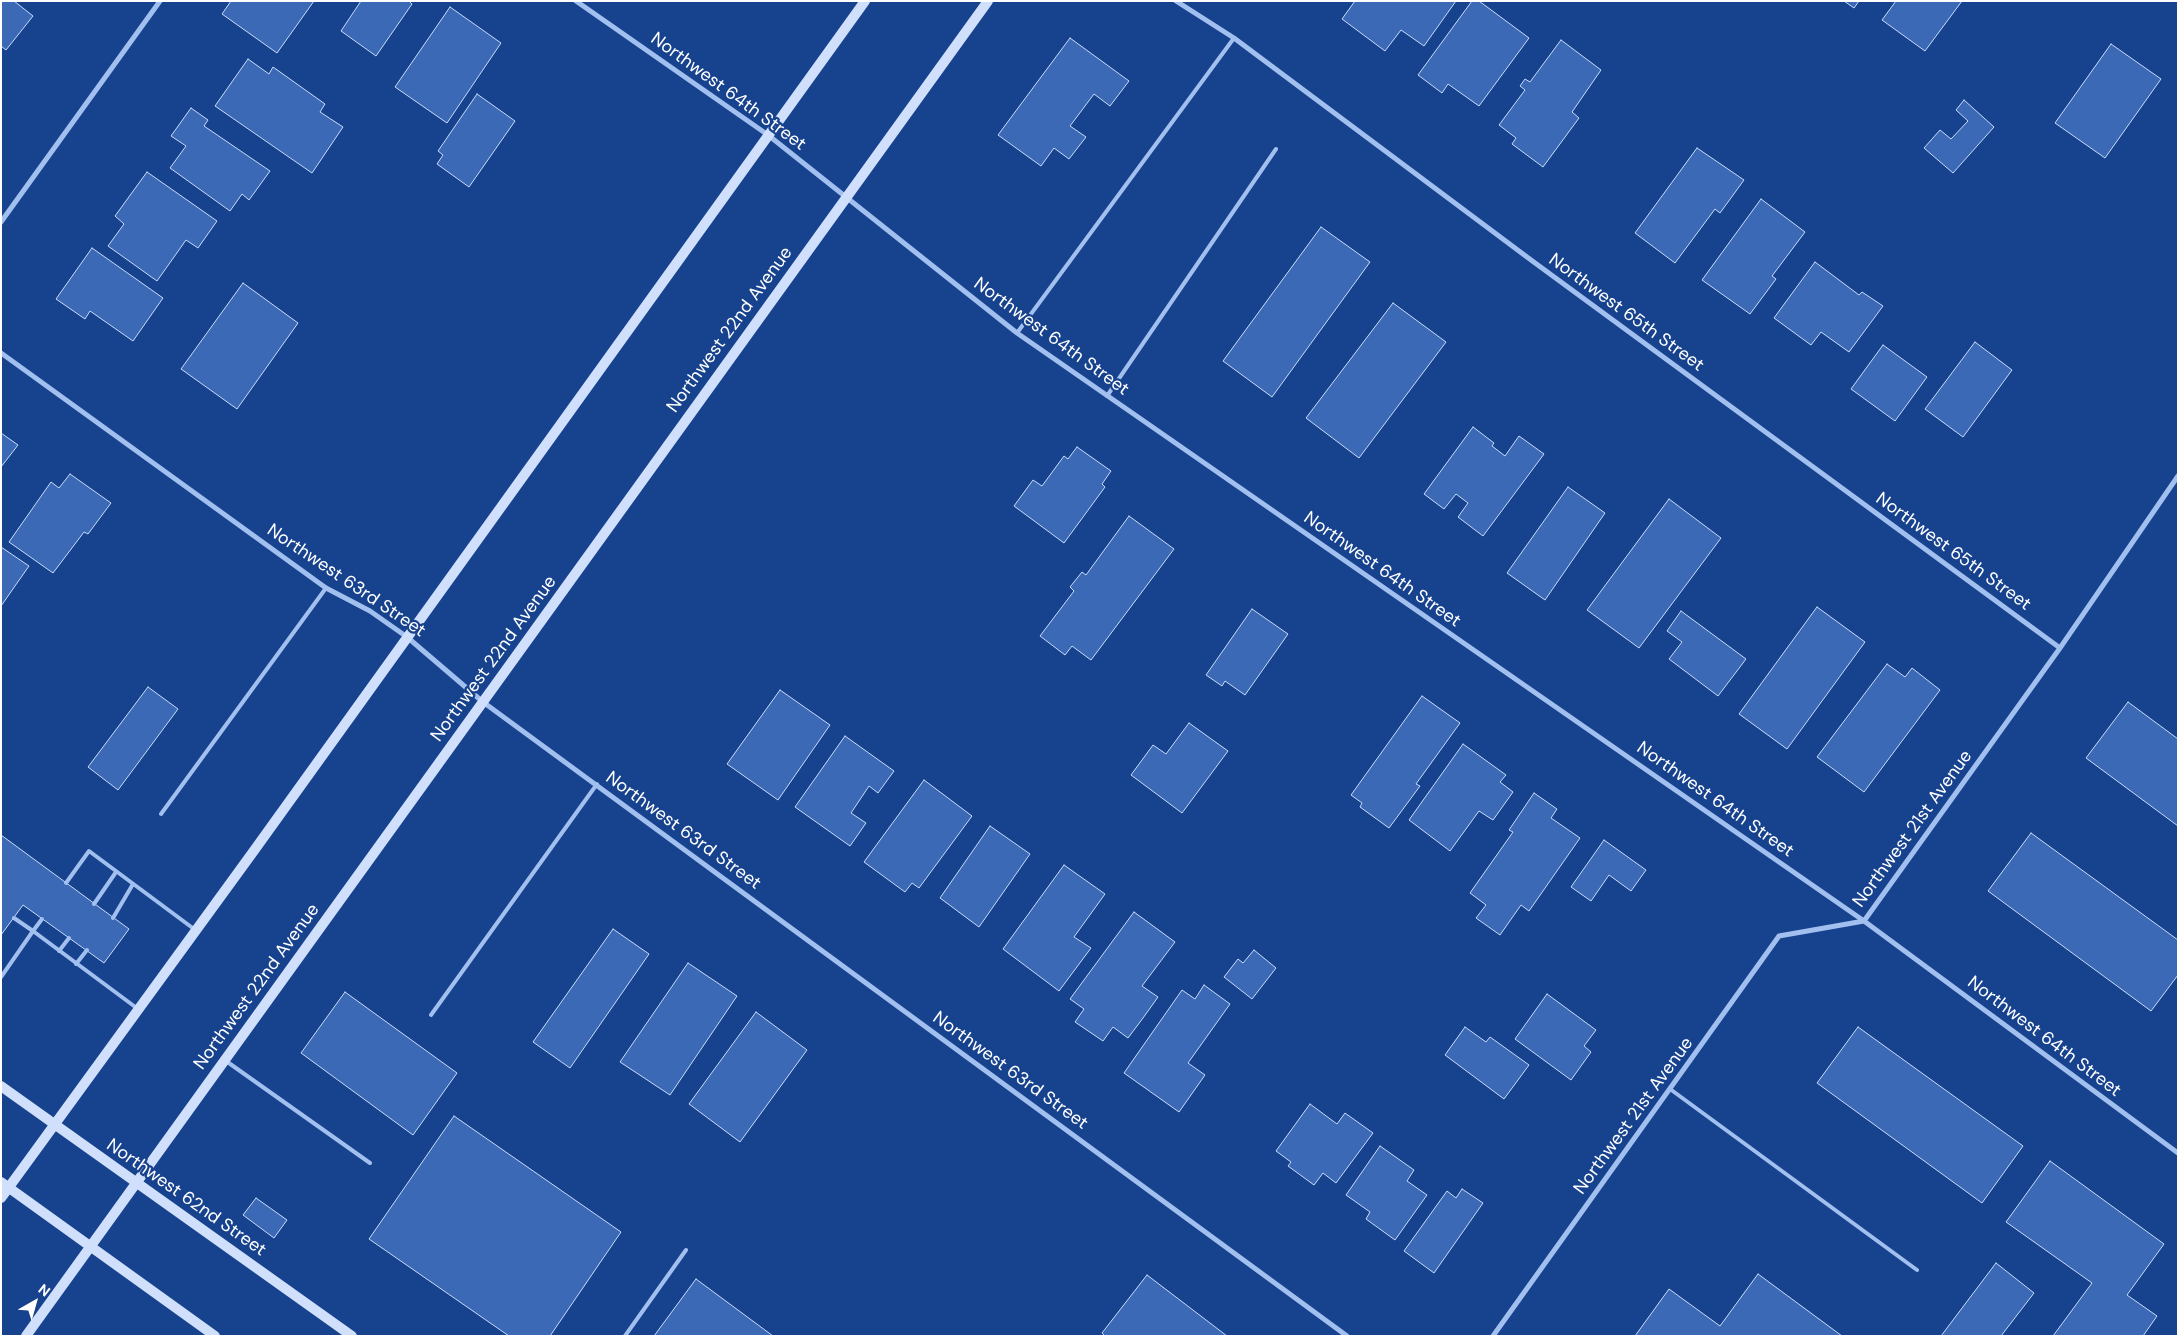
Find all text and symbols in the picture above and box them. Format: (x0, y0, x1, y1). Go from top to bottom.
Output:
street label: Northwest 64th Street (646, 28, 810, 156)
street label: Northwest 22nd Avenue (663, 243, 797, 417)
street label: Northwest 65th Street (1544, 249, 1708, 377)
street label: Northwest 64th Street (969, 273, 1133, 401)
street label: Northwest 65th Street (1871, 488, 2035, 616)
street label: Northwest 64th Street (1299, 508, 1465, 632)
street label: Northwest 63rd Street (263, 520, 429, 642)
street label: Northwest 22nd Avenue (427, 572, 561, 746)
street label: Northwest 64th Street (1632, 738, 1798, 862)
street label: Northwest 21st Avenue (1849, 746, 1977, 912)
street label: Northwest 63rd Street (601, 767, 765, 895)
street label: Northwest 22nd Avenue (190, 900, 324, 1074)
street label: Northwest 64th Street (1963, 972, 2125, 1102)
street label: Northwest 63rd Street (928, 1007, 1092, 1135)
street label: Northwest 21st Avenue (1570, 1033, 1698, 1199)
street label: Northwest 62nd Street (102, 1135, 270, 1261)
north arrow (10, 1277, 60, 1327)
text: N (35, 1280, 54, 1300)

